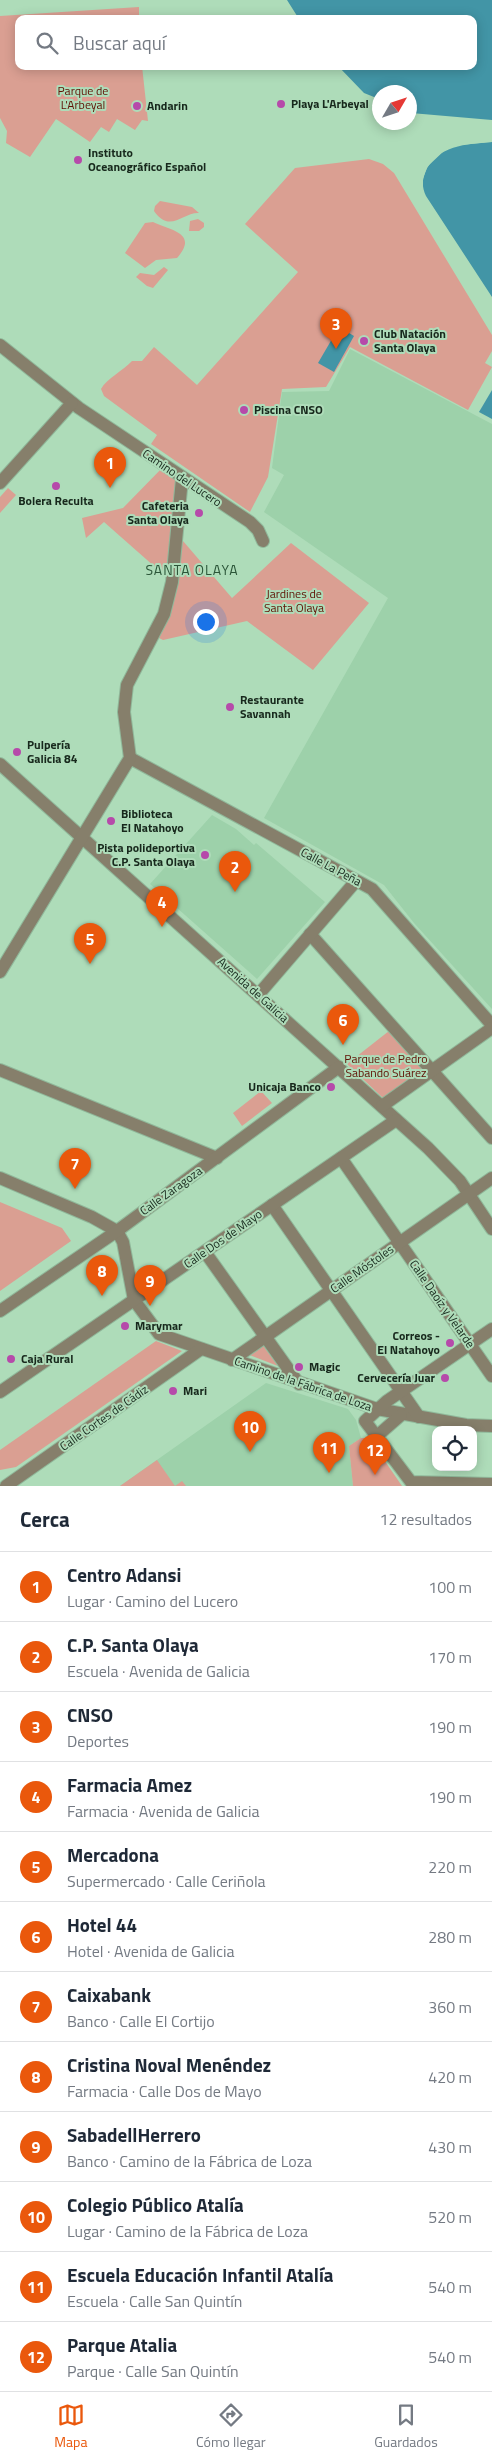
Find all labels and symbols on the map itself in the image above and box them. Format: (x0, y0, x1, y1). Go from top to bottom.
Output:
park label: Parque de L'Arbeyal (58, 81, 108, 114)
north arrow (372, 85, 417, 130)
place label: Playa L'Arbeyal (291, 94, 369, 113)
place label: Andarin (147, 96, 188, 115)
marker: Playa L'Arbeyal (275, 98, 287, 110)
marker: Andarin (131, 100, 143, 112)
place label: Instituto Oceanográfico Español (88, 143, 206, 176)
marker: Instituto Oceanográfico Español (72, 154, 84, 166)
pin: 3 (320, 308, 352, 349)
place label: Club Natación Santa Olaya (374, 324, 446, 357)
marker: Club Natación Santa Olaya (358, 335, 370, 347)
place label: Piscina CNSO (254, 400, 323, 419)
marker: Piscina CNSO (238, 404, 250, 416)
street label: Camino del Lucero (139, 444, 226, 511)
pin: 1 (94, 447, 126, 488)
marker: Bolera Reculta (50, 480, 62, 492)
place label: Bolera Reculta (18, 491, 94, 510)
place label: Cafeteria Santa Olaya (127, 496, 189, 529)
marker: Cafeteria Santa Olaya (193, 507, 205, 519)
district label: SANTA OLAYA (145, 559, 239, 580)
park label: Jardines de Santa Olaya (264, 584, 324, 617)
your location (193, 609, 219, 635)
place label: Restaurante Savannah (240, 690, 304, 723)
marker: Restaurante Savannah (224, 701, 236, 713)
place label: Pulpería Galicia 84 (27, 735, 78, 768)
marker: Pulpería Galicia 84 (11, 746, 23, 758)
place label: Biblioteca El Natahoyo (121, 804, 184, 837)
marker: Biblioteca El Natahoyo (105, 815, 117, 827)
place label: Pista polideportiva C.P. Santa Olaya (97, 838, 195, 871)
street label: Calle La Peña (297, 842, 365, 891)
marker: Pista polideportiva C.P. Santa Olaya (199, 849, 211, 861)
pin: 2 (219, 851, 251, 892)
pin: 4 (146, 886, 178, 927)
pin: 5 (74, 923, 106, 964)
street label: Avenida de Galicia (213, 952, 293, 1027)
pin: 6 (327, 1004, 359, 1045)
park label: Parque de Pedro Sabando Suárez (344, 1049, 428, 1082)
place label: Unicaja Banco (248, 1077, 321, 1096)
marker: Unicaja Banco (325, 1081, 337, 1093)
pin: 7 (59, 1148, 91, 1189)
street label: Calle Zaragoza (135, 1161, 206, 1220)
street label: Calle Dos de Mayo (180, 1204, 266, 1273)
street label: Calle Móstoles (326, 1239, 398, 1298)
pin: 8 (86, 1255, 118, 1296)
street label: Calle Daoíz y Velarde (405, 1256, 480, 1352)
pin: 9 (134, 1265, 166, 1306)
place label: Marymar (135, 1316, 183, 1335)
marker: Marymar (119, 1320, 131, 1332)
place label: Correos - El Natahoyo (377, 1326, 440, 1359)
marker: Correos - El Natahoyo (444, 1337, 456, 1349)
place label: Caja Rural (21, 1349, 73, 1368)
street label: Camino de la Fábrica de Loza (232, 1351, 375, 1416)
marker: Caja Rural (5, 1353, 17, 1365)
place label: Magic (309, 1357, 340, 1376)
marker: Magic (293, 1361, 305, 1373)
place label: Cervecería Juar (357, 1368, 436, 1387)
marker: Cervecería Juar (439, 1372, 451, 1384)
street label: Calle Cortes de Cádiz (56, 1380, 152, 1455)
place label: Mari (183, 1381, 207, 1400)
marker: Mari (167, 1385, 179, 1397)
pin: 10 (234, 1411, 266, 1452)
pin: 11 (313, 1432, 345, 1473)
pin: 12 (359, 1434, 391, 1475)

